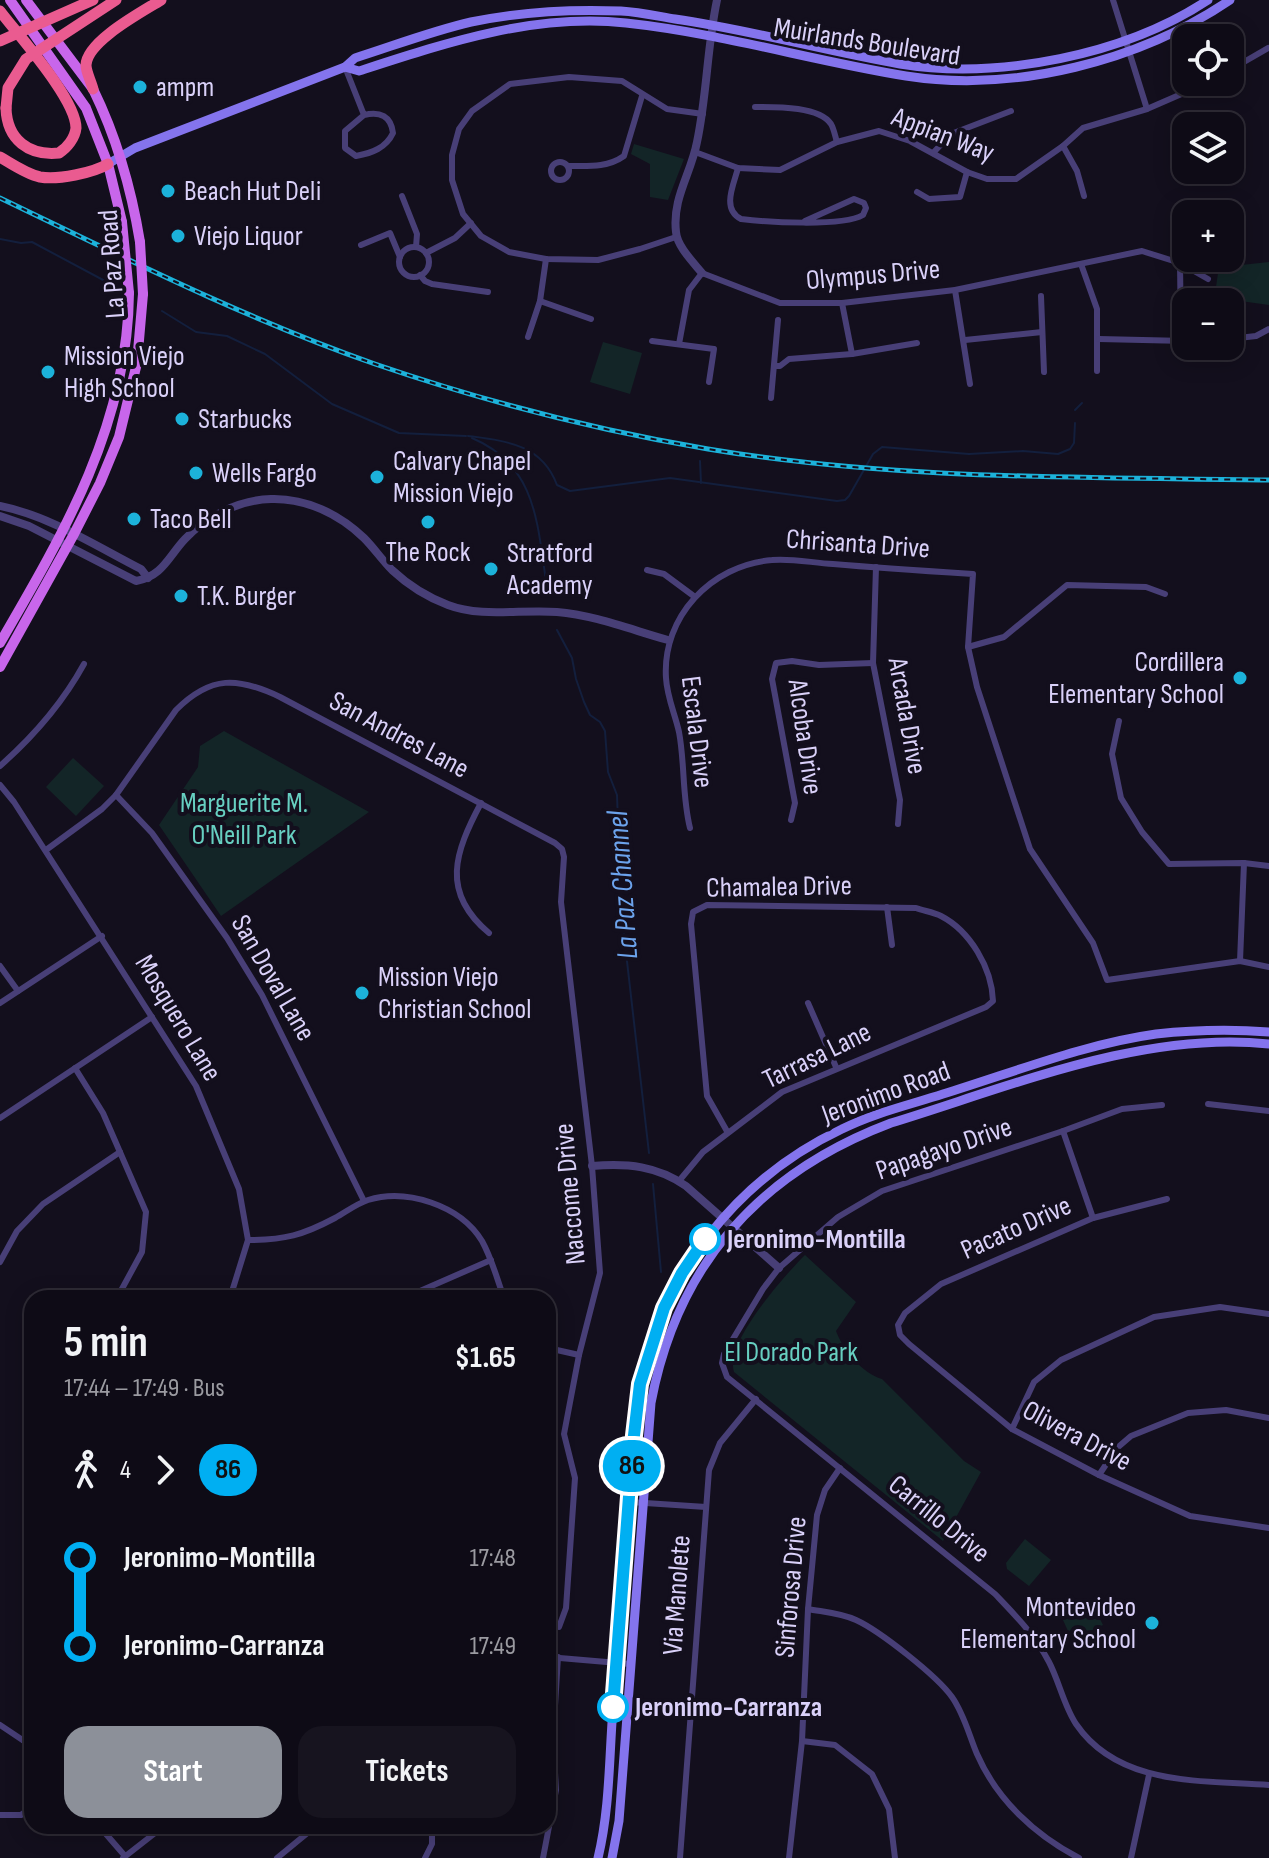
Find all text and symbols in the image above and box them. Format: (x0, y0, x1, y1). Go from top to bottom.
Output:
street label: Muirlands Boulevard (771, 11, 963, 73)
map controls (1172, 24, 1244, 360)
button: locate (1172, 24, 1244, 96)
place label: ampm (156, 71, 214, 104)
marker: ampm (131, 78, 149, 96)
street label: Appian Way (886, 100, 999, 170)
button: layers (1172, 112, 1244, 184)
place label: Beach Hut Deli (184, 175, 321, 208)
marker: Beach Hut Deli (159, 182, 177, 200)
button: + (1172, 200, 1244, 272)
street label: La Paz Road (92, 208, 132, 320)
place label: Viejo Liquor (194, 220, 303, 253)
marker: Viejo Liquor (169, 227, 187, 245)
street label: Olympus Drive (805, 253, 941, 297)
button: − (1172, 288, 1244, 360)
place label: Mission Viejo High School (64, 340, 185, 405)
marker: Mission Viejo High School (39, 363, 57, 381)
place label: Starbucks (198, 403, 292, 436)
marker: Starbucks (173, 410, 191, 428)
place label: Calvary Chapel Mission Viejo (393, 445, 531, 510)
place label: Wells Fargo (212, 457, 317, 490)
marker: Wells Fargo (187, 464, 205, 482)
marker: Calvary Chapel Mission Viejo (368, 468, 386, 486)
place label: Taco Bell (150, 503, 232, 536)
marker: Taco Bell (125, 510, 143, 528)
marker: The Rock (419, 513, 437, 531)
street label: Chrisanta Drive (785, 523, 931, 565)
place label: The Rock (386, 536, 471, 569)
place label: Stratford Academy (506, 537, 593, 602)
marker: Stratford Academy (482, 560, 500, 578)
place label: T.K. Burger (197, 580, 296, 613)
marker: T.K. Burger (172, 587, 190, 605)
place label: Cordillera Elementary School (1048, 646, 1224, 711)
street label: Arcada Drive (880, 654, 933, 777)
marker: Cordillera Elementary School (1231, 669, 1249, 687)
street label: Escala Drive (674, 674, 720, 790)
street label: Alcoba Drive (780, 676, 829, 797)
street label: San Andres Lane (324, 684, 474, 786)
park label: Marguerite M. O'Neill Park (180, 787, 308, 852)
water label: La Paz Channel (600, 808, 646, 960)
street label: Chamalea Drive (706, 869, 852, 905)
street label: San Doval Lane (224, 909, 322, 1047)
street label: Mosquero Lane (128, 949, 228, 1087)
place label: Mission Viejo Christian School (378, 961, 531, 1026)
marker: Mission Viejo Christian School (353, 984, 371, 1002)
street label: Tarrasa Lane (758, 1016, 876, 1096)
street label: Jeronimo Road (816, 1055, 955, 1132)
street label: Papagayo Drive (872, 1110, 1016, 1188)
street label: Naccome Drive (547, 1122, 593, 1266)
street label: Pacato Drive (956, 1189, 1076, 1267)
place label: Jeronimo-Montilla (726, 1223, 906, 1256)
marker: Jeronimo-Montilla (690, 1224, 720, 1254)
text: 5 min (64, 1316, 148, 1369)
park label: El Dorado Park (724, 1336, 858, 1369)
text: $1.65 (455, 1340, 516, 1376)
text: 17:44 – 17:49 · Bus (64, 1373, 225, 1404)
street label: Olivera Drive (1017, 1394, 1137, 1478)
line badge: 86 (596, 1440, 668, 1492)
icon: walk (64, 1448, 108, 1492)
icon: forward (143, 1448, 187, 1492)
text: 86 (619, 1449, 645, 1482)
text: 86 (215, 1453, 241, 1486)
text: 4 (120, 1455, 131, 1486)
street label: Carrillo Drive (882, 1468, 996, 1570)
street label: Sinforosa Drive (768, 1515, 814, 1659)
street label: Via Manolete (656, 1534, 698, 1656)
text: Jeronimo-Montilla (124, 1540, 315, 1576)
text: 17:48 (469, 1543, 516, 1574)
place label: Montevideo Elementary School (960, 1591, 1136, 1656)
marker: Montevideo Elementary School (1143, 1614, 1161, 1632)
text: Jeronimo-Carranza (124, 1628, 324, 1664)
text: 17:49 (469, 1631, 516, 1662)
place label: Jeronimo-Carranza (634, 1691, 822, 1724)
marker: Jeronimo-Carranza (598, 1692, 628, 1722)
button: Start (64, 1726, 282, 1818)
button: Tickets (298, 1726, 516, 1818)

